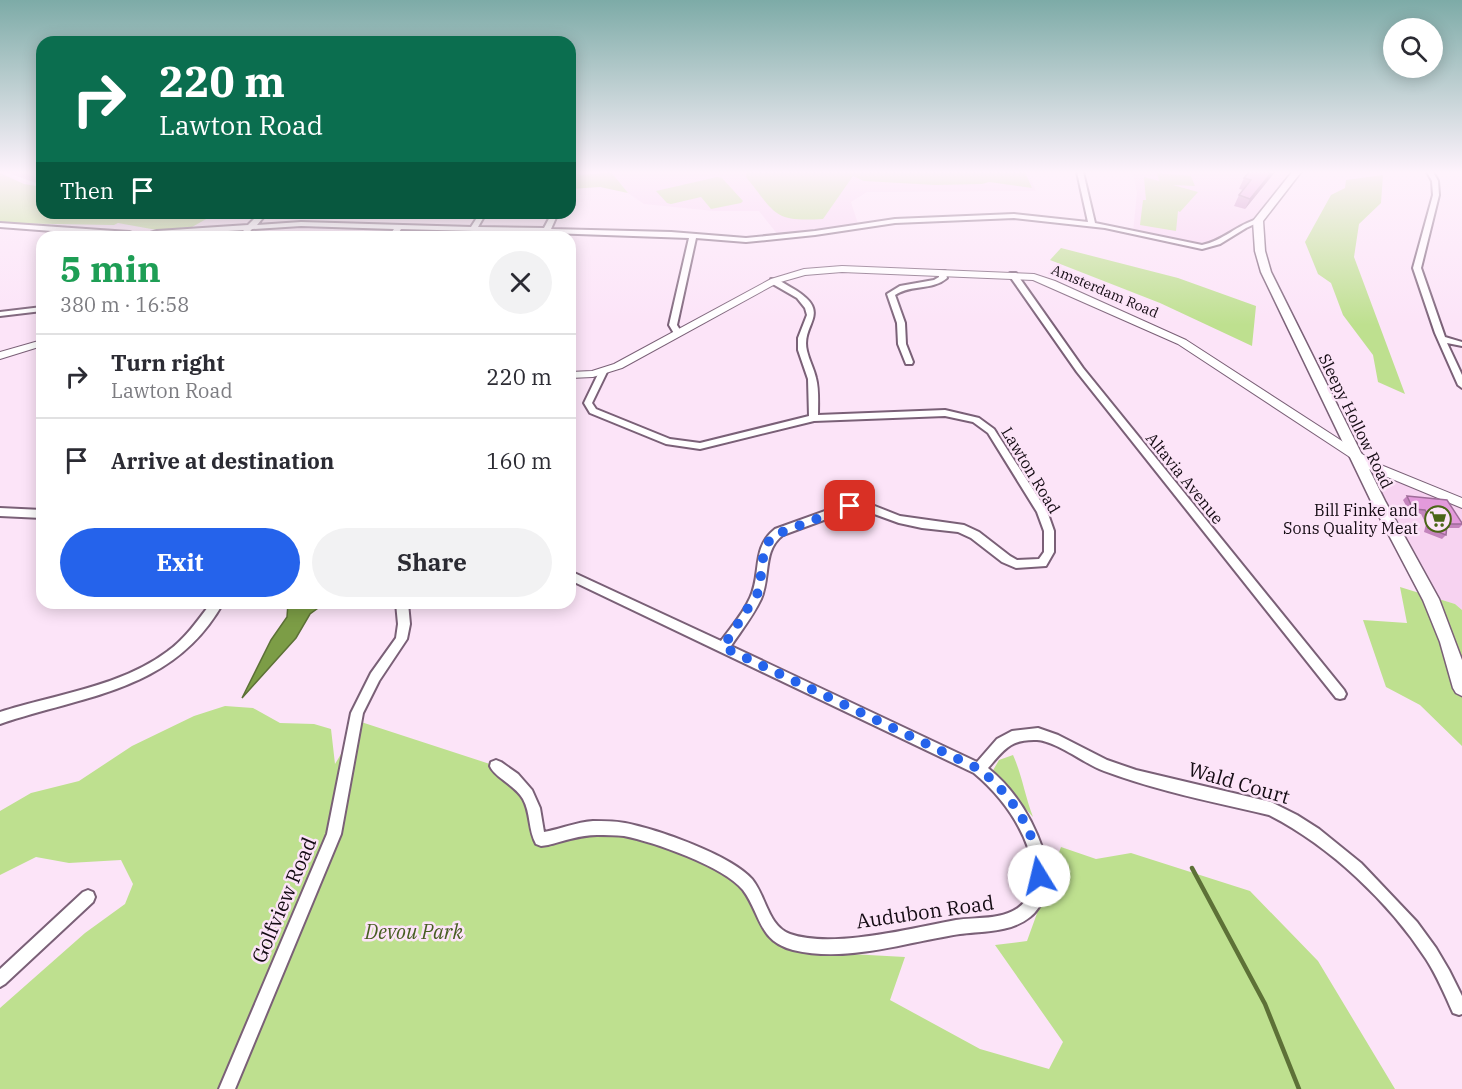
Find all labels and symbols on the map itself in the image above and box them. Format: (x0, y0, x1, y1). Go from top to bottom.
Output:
street label: Amsterdam Road (1049, 260, 1162, 322)
street label: Sleepy Hollow Road (1315, 350, 1398, 492)
street label: Lawton Road (997, 423, 1065, 517)
street label: Altavia Avenue (1142, 428, 1228, 528)
pin (824, 480, 875, 531)
place label: Bill Finke and Sons Quality Meat (1283, 500, 1418, 538)
supermarket icon: Bill Finke and Sons Quality Meat (1423, 504, 1453, 534)
street label: Wald Court (1185, 755, 1293, 810)
street label: Golfview Road (245, 833, 322, 967)
position arrow (1007, 844, 1071, 908)
street label: Audubon Road (854, 888, 996, 935)
park label: Devou Park (364, 918, 464, 945)

